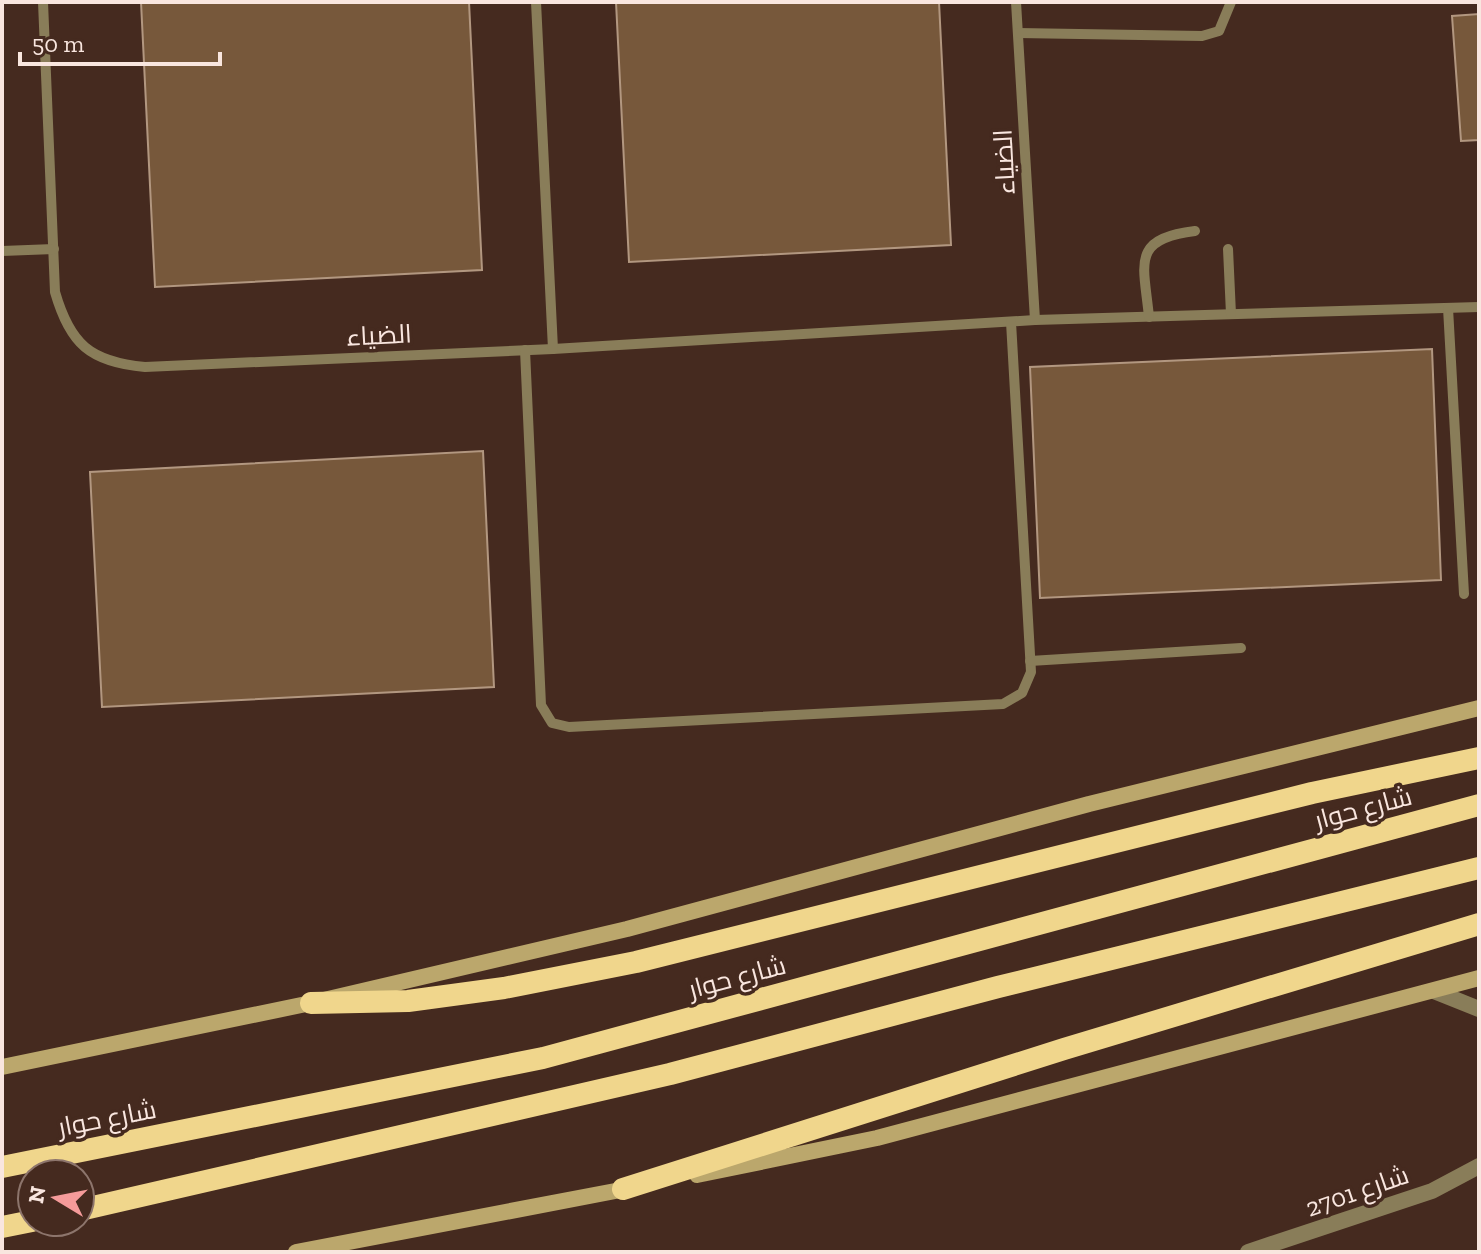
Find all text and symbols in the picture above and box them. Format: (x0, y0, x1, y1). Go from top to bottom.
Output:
scale bar (20, 16, 220, 66)
text: 50 m (32, 29, 85, 58)
street label: الضياء (986, 128, 1022, 196)
street label: الضياء (345, 317, 413, 353)
street label: شارع حوار (1309, 780, 1415, 838)
street label: شارع حوار (683, 949, 789, 1007)
street label: شارع حوار (53, 1093, 159, 1145)
north arrow (16, 1158, 96, 1238)
street label: شارع 2701 (1301, 1158, 1413, 1224)
text: N (22, 1184, 52, 1205)

